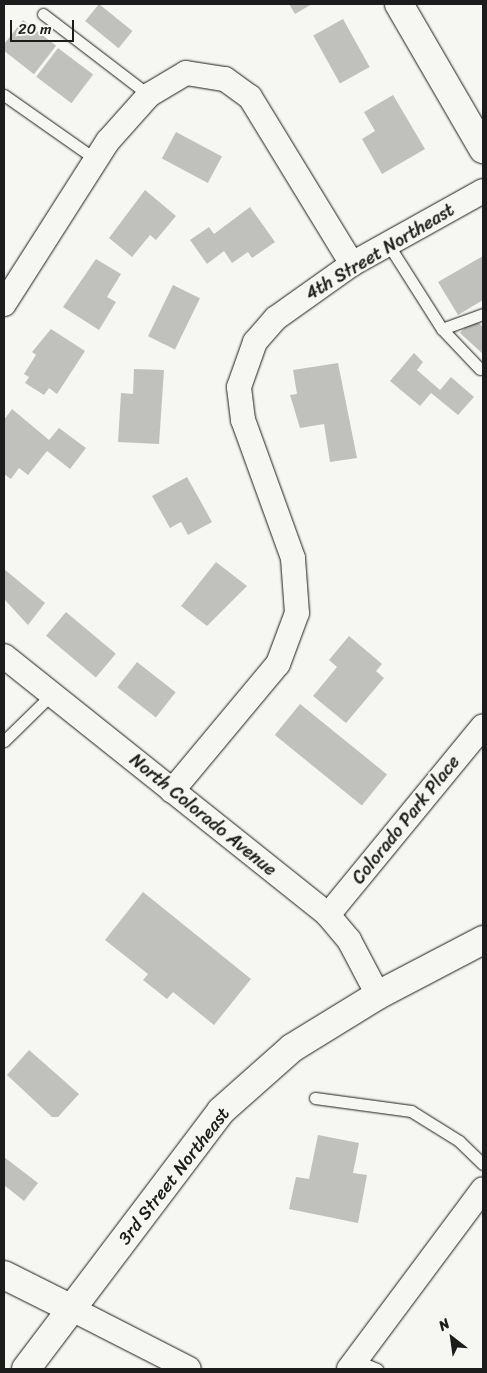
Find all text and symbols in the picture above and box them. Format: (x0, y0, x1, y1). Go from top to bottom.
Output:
scale bar (12, 10, 76, 42)
text: 20 m (18, 16, 52, 42)
street label: 4th Street Northeast (301, 199, 459, 305)
street label: North Colorado Avenue (125, 749, 281, 881)
street label: Colorado Park Place (347, 751, 465, 889)
street label: 3rd Street Northeast (113, 1103, 235, 1249)
text: N (434, 1311, 455, 1338)
north arrow (427, 1313, 477, 1363)

